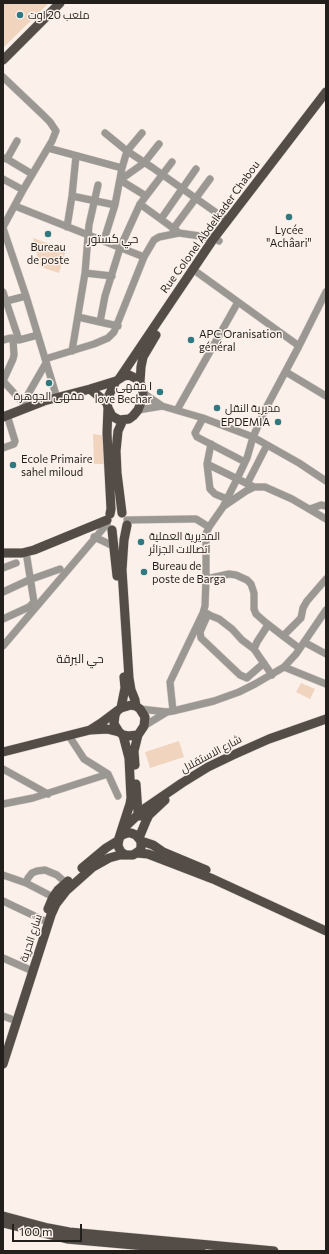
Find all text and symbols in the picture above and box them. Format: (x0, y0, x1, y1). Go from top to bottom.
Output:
place label: ملعب 20 اوت (28, 8, 90, 22)
marker: ملعب 20 اوت (15, 10, 25, 20)
street label: Rue Colonel Abdelkader Chabou (158, 158, 262, 296)
marker: Lycée "Achâari" (284, 212, 294, 222)
place label: Lycée "Achâari" (266, 223, 312, 249)
marker: Bureau de poste (43, 229, 53, 239)
district label: حي كستور (87, 232, 139, 246)
place label: Bureau de poste (27, 240, 69, 266)
place label: APC Oranisation général (199, 327, 282, 353)
marker: APC Oranisation général (186, 335, 196, 345)
marker: مقهى الجوهرة (44, 378, 54, 388)
place label: مقهى I love Bechar (95, 379, 152, 405)
marker: مقهى I love Bechar (155, 387, 165, 397)
place label: مقهى الجوهرة (14, 389, 84, 403)
place label: مديرية النقل (225, 401, 280, 415)
marker: مديرية النقل (212, 403, 222, 413)
place label: EPDEMIA (221, 415, 270, 429)
marker: EPDEMIA (273, 417, 283, 427)
place label: Ecole Primaire sahel miloud (21, 452, 93, 478)
marker: Ecole Primaire sahel miloud (8, 460, 18, 470)
place label: المديرية العملية اتصالات الجزائر (149, 529, 220, 555)
marker: المديرية العملية اتصالات الجزائر (136, 537, 146, 547)
place label: Bureau de poste de Barga (152, 559, 225, 585)
marker: Bureau de poste de Barga (139, 567, 149, 577)
district label: حي البرقة (56, 652, 104, 666)
street label: شارع الاستقلال (178, 732, 244, 776)
street label: شارع الحرية (17, 912, 45, 964)
scale bar (14, 1216, 84, 1242)
text: 100 m (19, 1224, 53, 1238)

